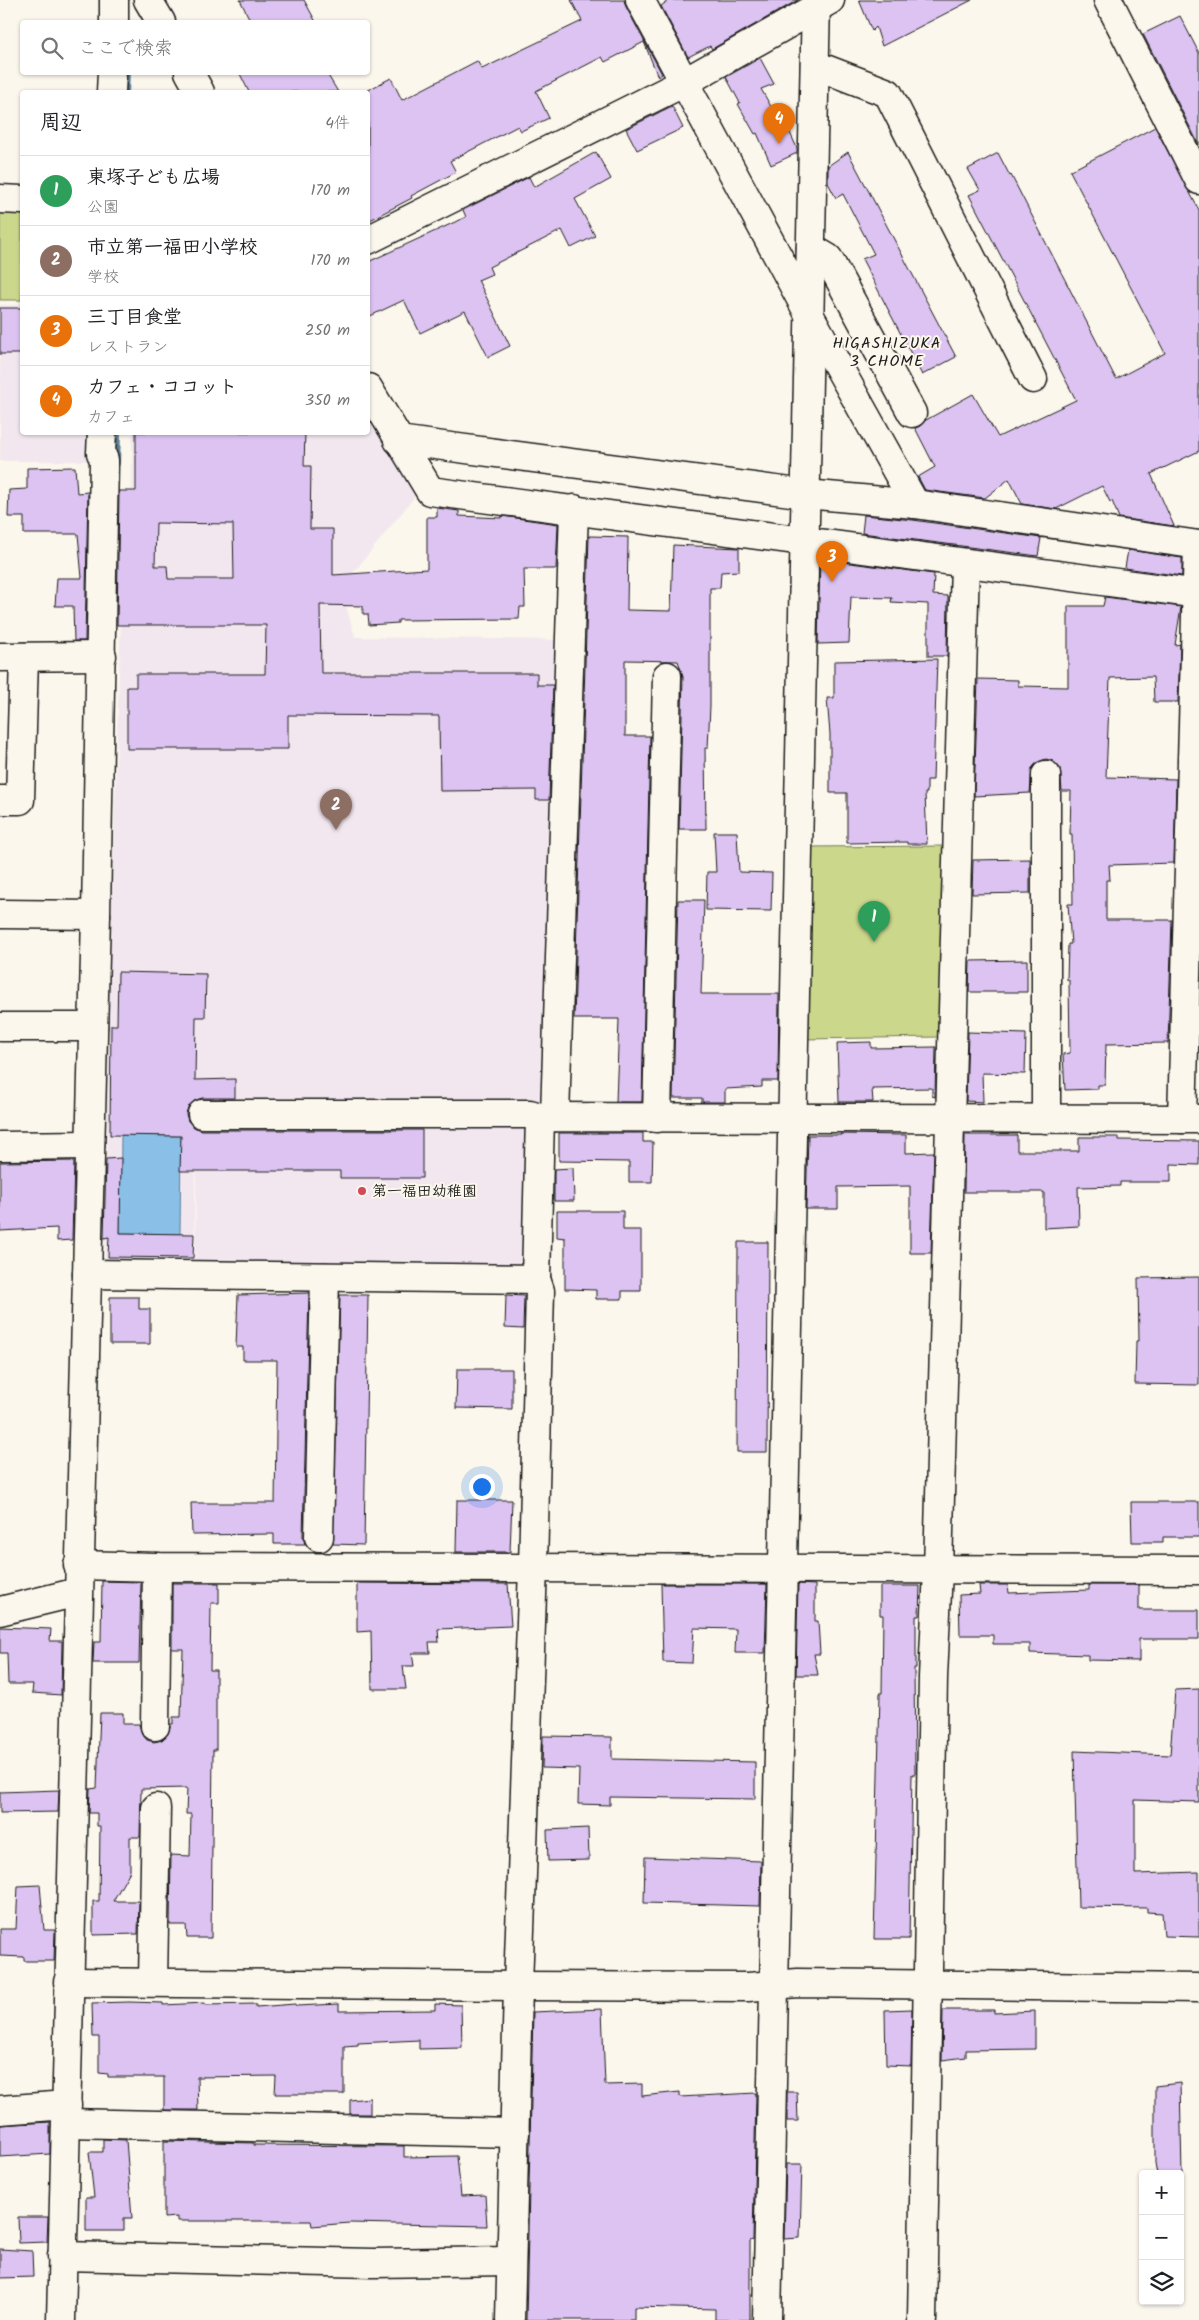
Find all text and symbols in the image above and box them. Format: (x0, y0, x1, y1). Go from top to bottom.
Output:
search box (20, 20, 370, 75)
icon: search (38, 34, 66, 62)
text: ここで検索 (78, 34, 173, 64)
pin: 4 (763, 103, 795, 144)
text: 周辺 (40, 107, 82, 140)
text: 4件 (325, 111, 350, 136)
text: 東塚子ども広場 (87, 163, 220, 193)
text: 1 (54, 178, 58, 203)
text: 170 m (310, 178, 350, 203)
text: 公園 (87, 195, 119, 220)
text: 市立第一福田小学校 (87, 233, 258, 263)
text: 2 (51, 248, 61, 273)
text: 170 m (310, 248, 350, 273)
text: 学校 (87, 265, 119, 290)
text: 三丁目食堂 (87, 303, 182, 333)
text: 3 (52, 318, 60, 343)
text: 250 m (305, 318, 350, 343)
district label: HIGASHIZUKA 3 CHOME (832, 331, 942, 374)
text: レストラン (87, 335, 168, 360)
text: カフェ・ココット (87, 373, 237, 403)
text: 4 (52, 388, 60, 413)
text: 350 m (305, 388, 350, 413)
text: カフェ (87, 405, 135, 430)
pin: 3 (816, 541, 848, 582)
pin: 2 (320, 789, 352, 830)
pin: 1 (858, 901, 890, 942)
place label: 第一福田幼稚園 (372, 1180, 477, 1204)
marker: 第一福田幼稚園 (356, 1185, 368, 1197)
your location (469, 1474, 495, 1500)
map controls (1139, 2170, 1184, 2305)
button: + (1139, 2170, 1184, 2215)
button: − (1139, 2215, 1184, 2260)
button: layers (1139, 2260, 1184, 2305)

